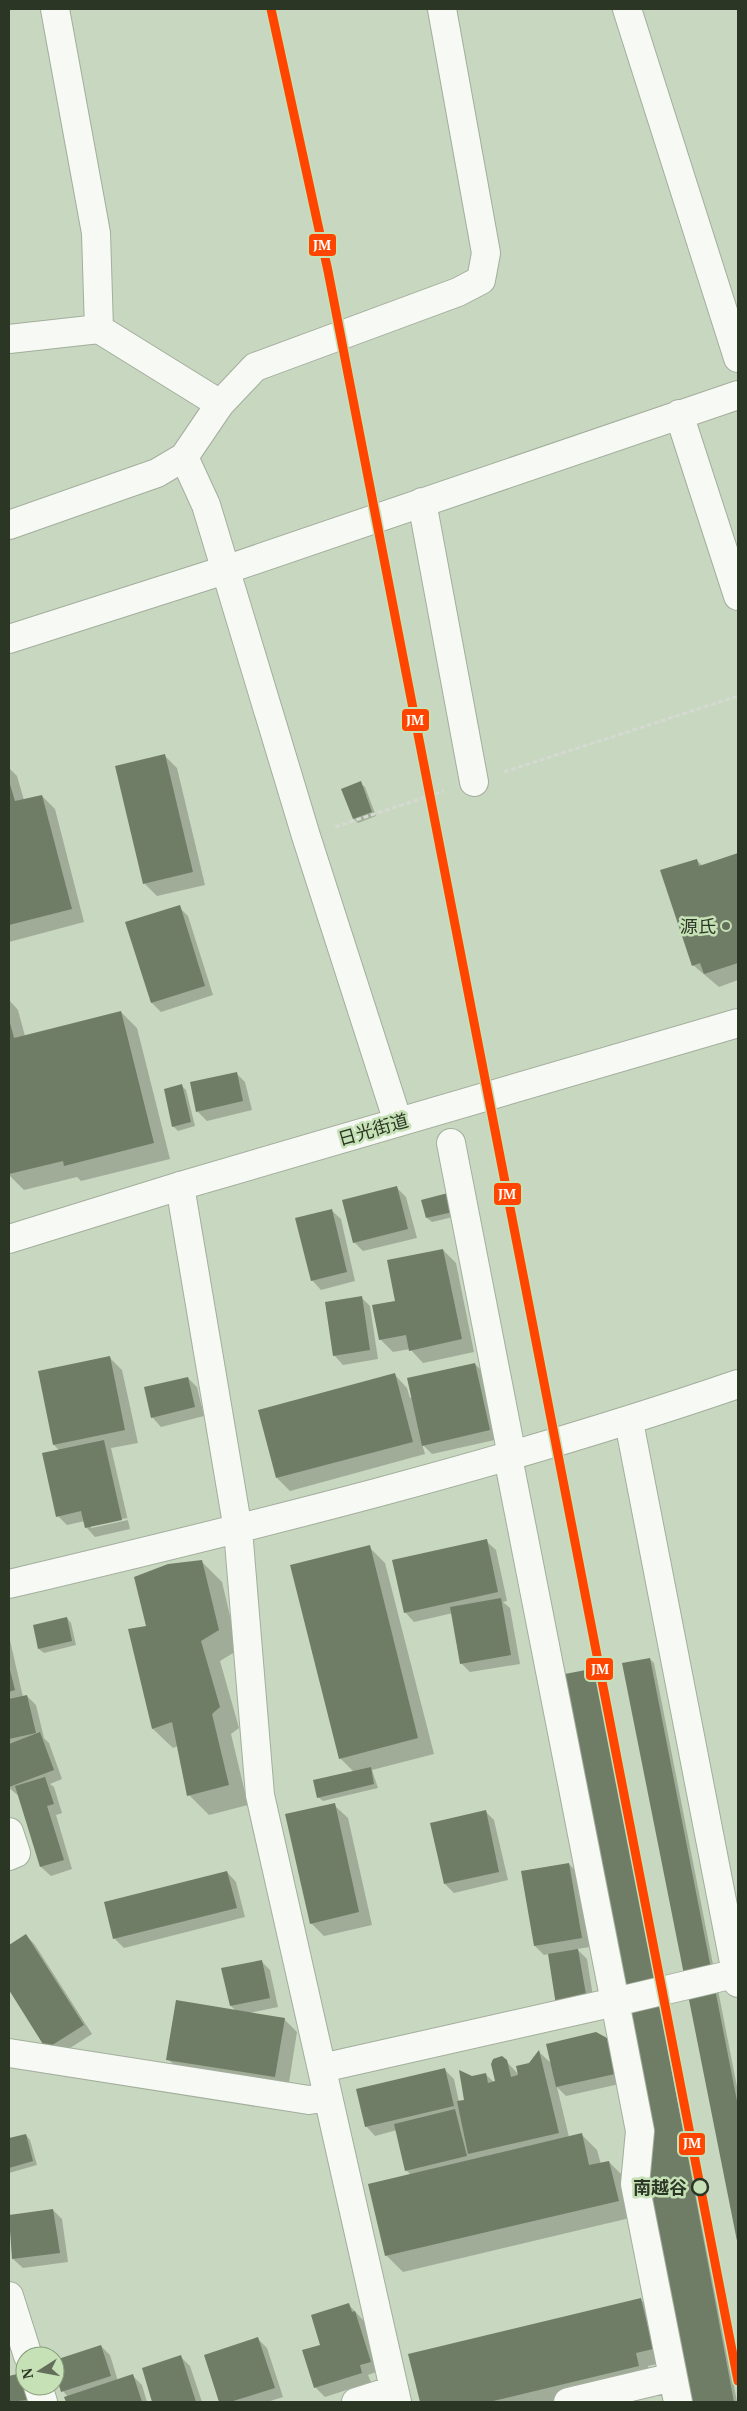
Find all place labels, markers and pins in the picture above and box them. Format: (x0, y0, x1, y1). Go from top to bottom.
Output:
place label: 源氏 (680, 914, 716, 938)
marker: 源氏 (720, 920, 732, 932)
place label: 南越谷 (633, 2175, 687, 2199)
marker: 南越谷 (691, 2178, 709, 2196)

